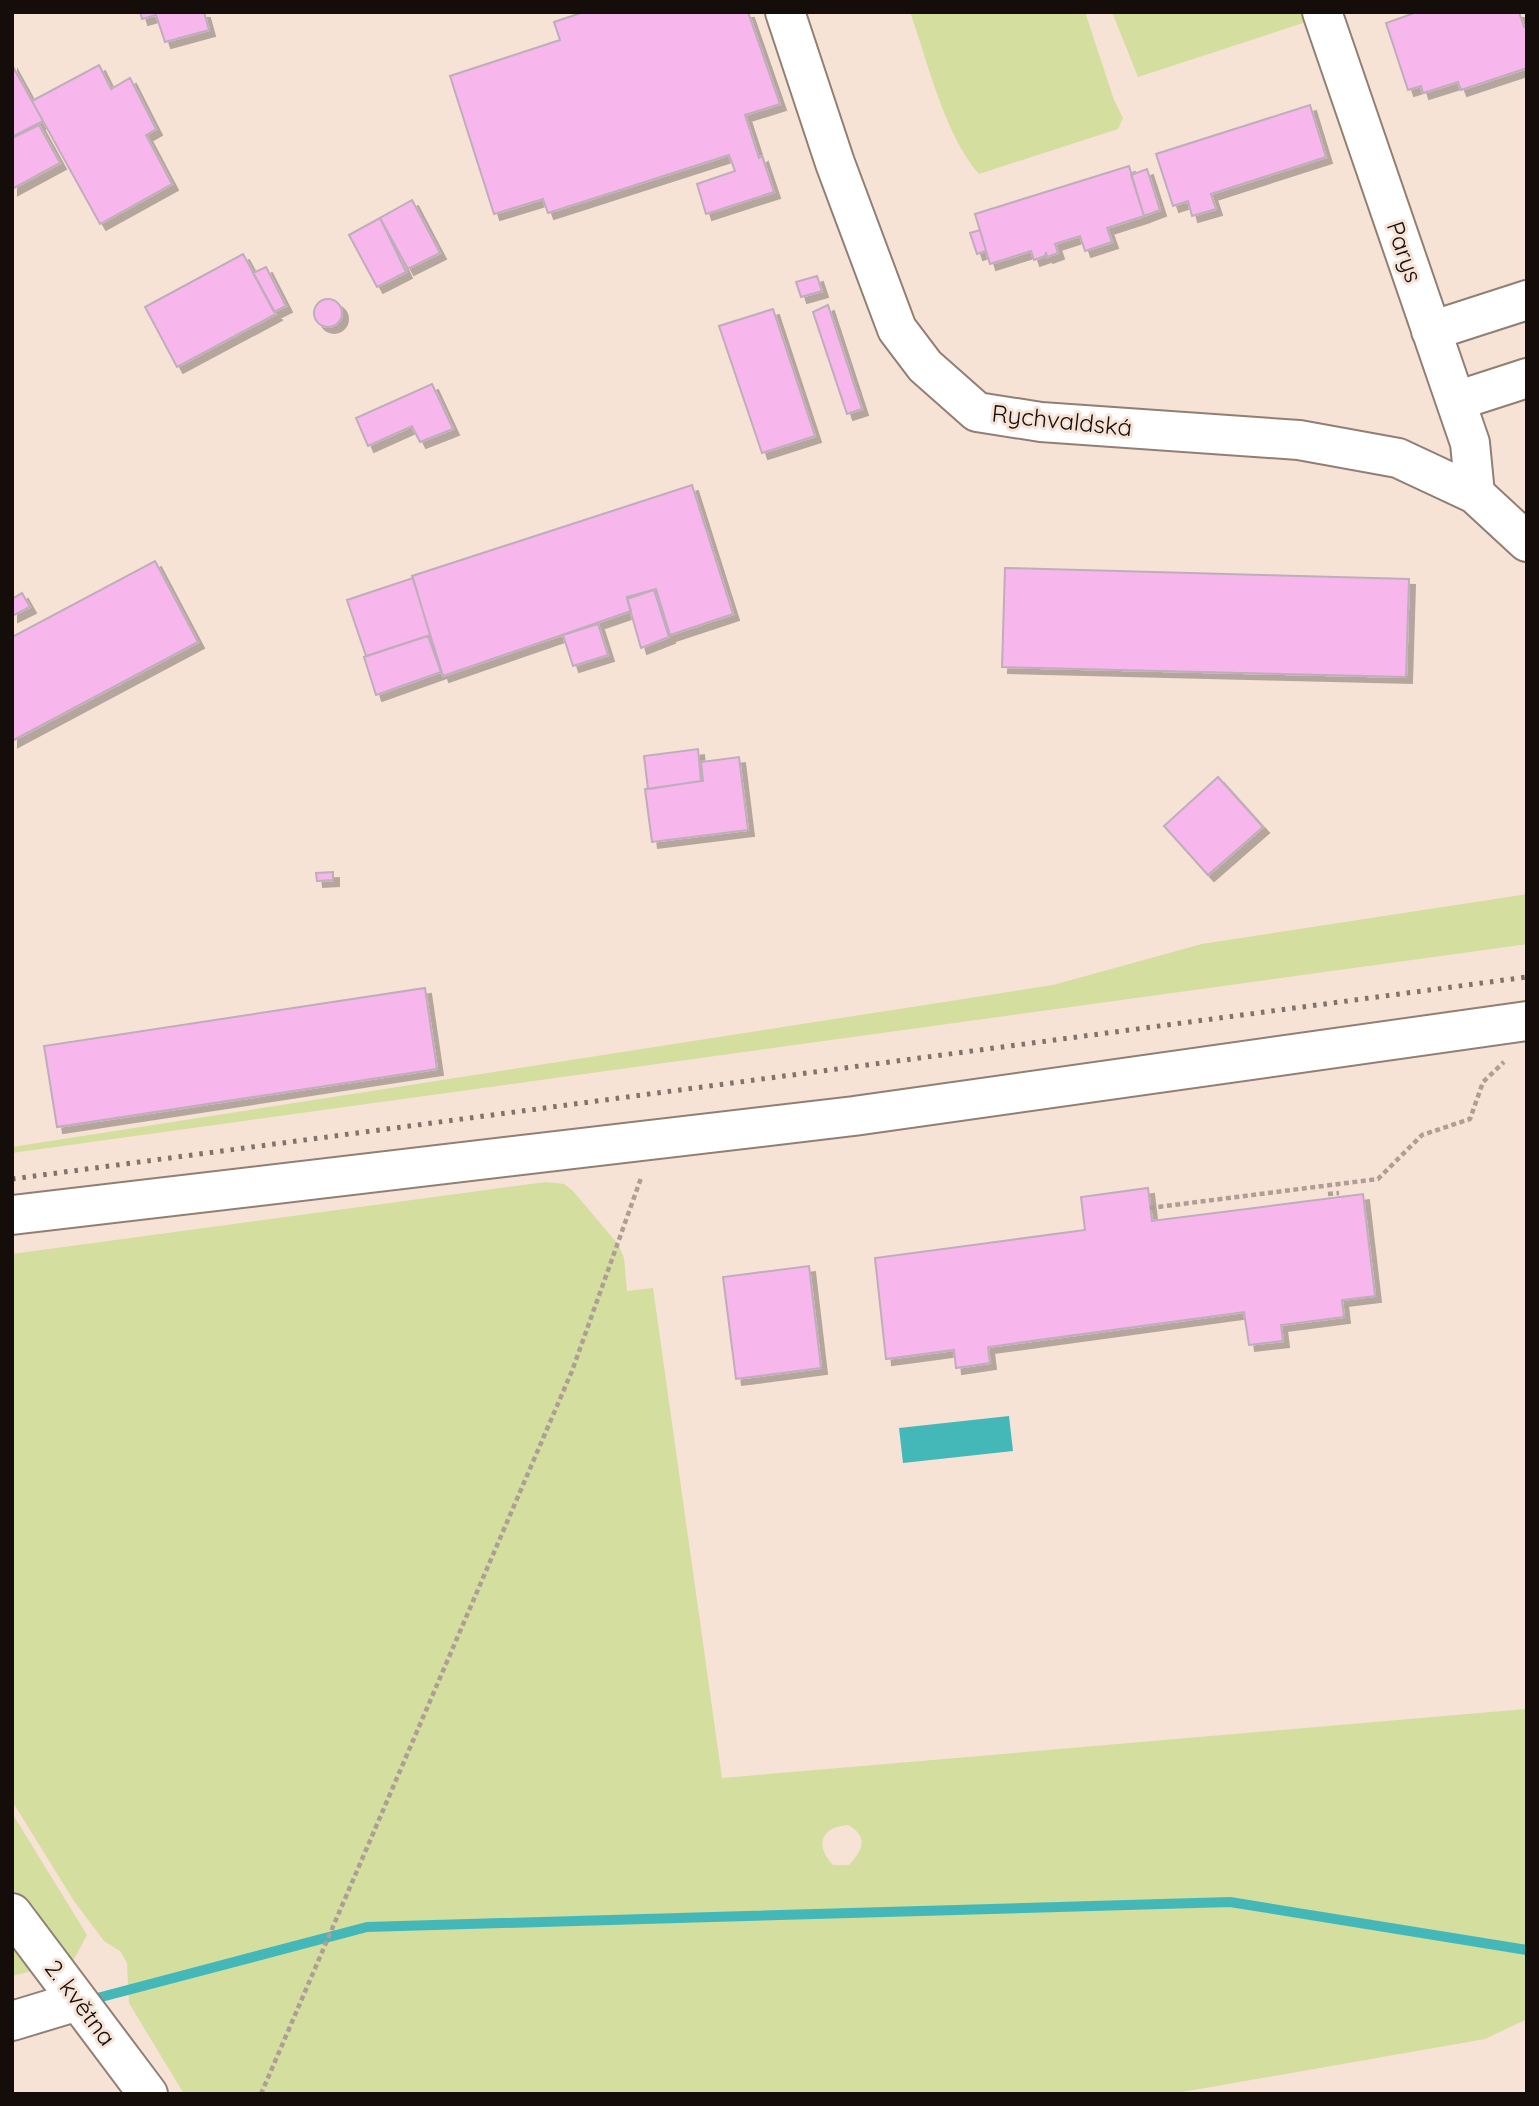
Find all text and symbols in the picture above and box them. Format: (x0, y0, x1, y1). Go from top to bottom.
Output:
street label: Parys (1381, 217, 1429, 286)
street label: Rychvaldská (990, 398, 1134, 442)
street label: 2. května (39, 1954, 123, 2051)

